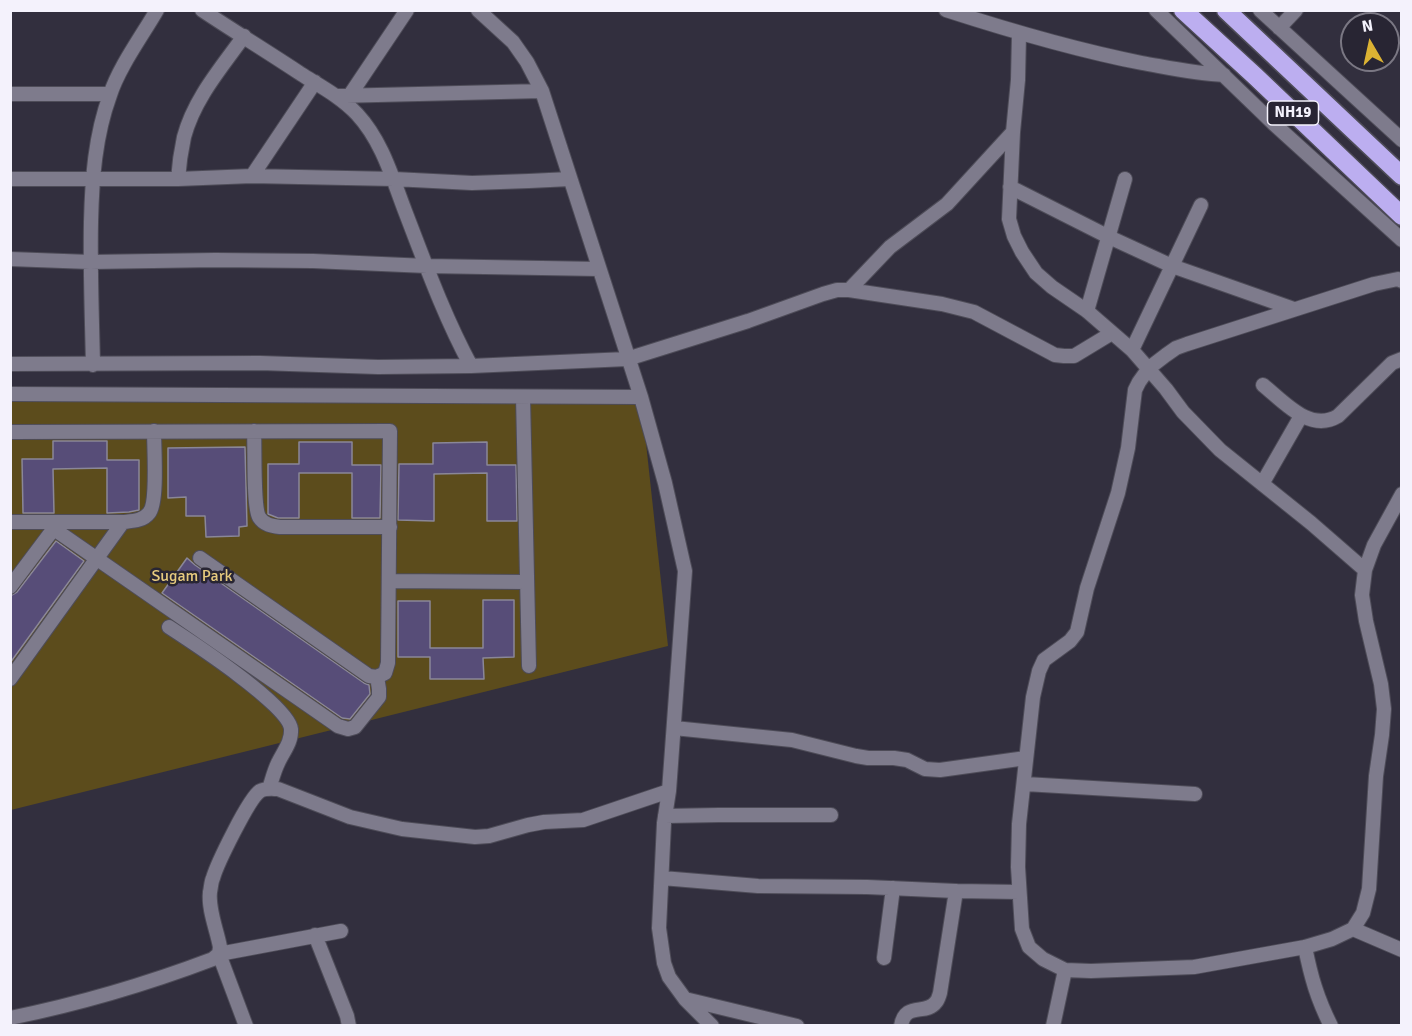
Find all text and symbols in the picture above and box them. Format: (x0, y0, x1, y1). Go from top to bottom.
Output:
north arrow (1340, 12, 1400, 72)
text: N (1360, 15, 1375, 37)
road number: NH19 (1268, 101, 1318, 125)
park label: Sugam Park (151, 567, 233, 587)

